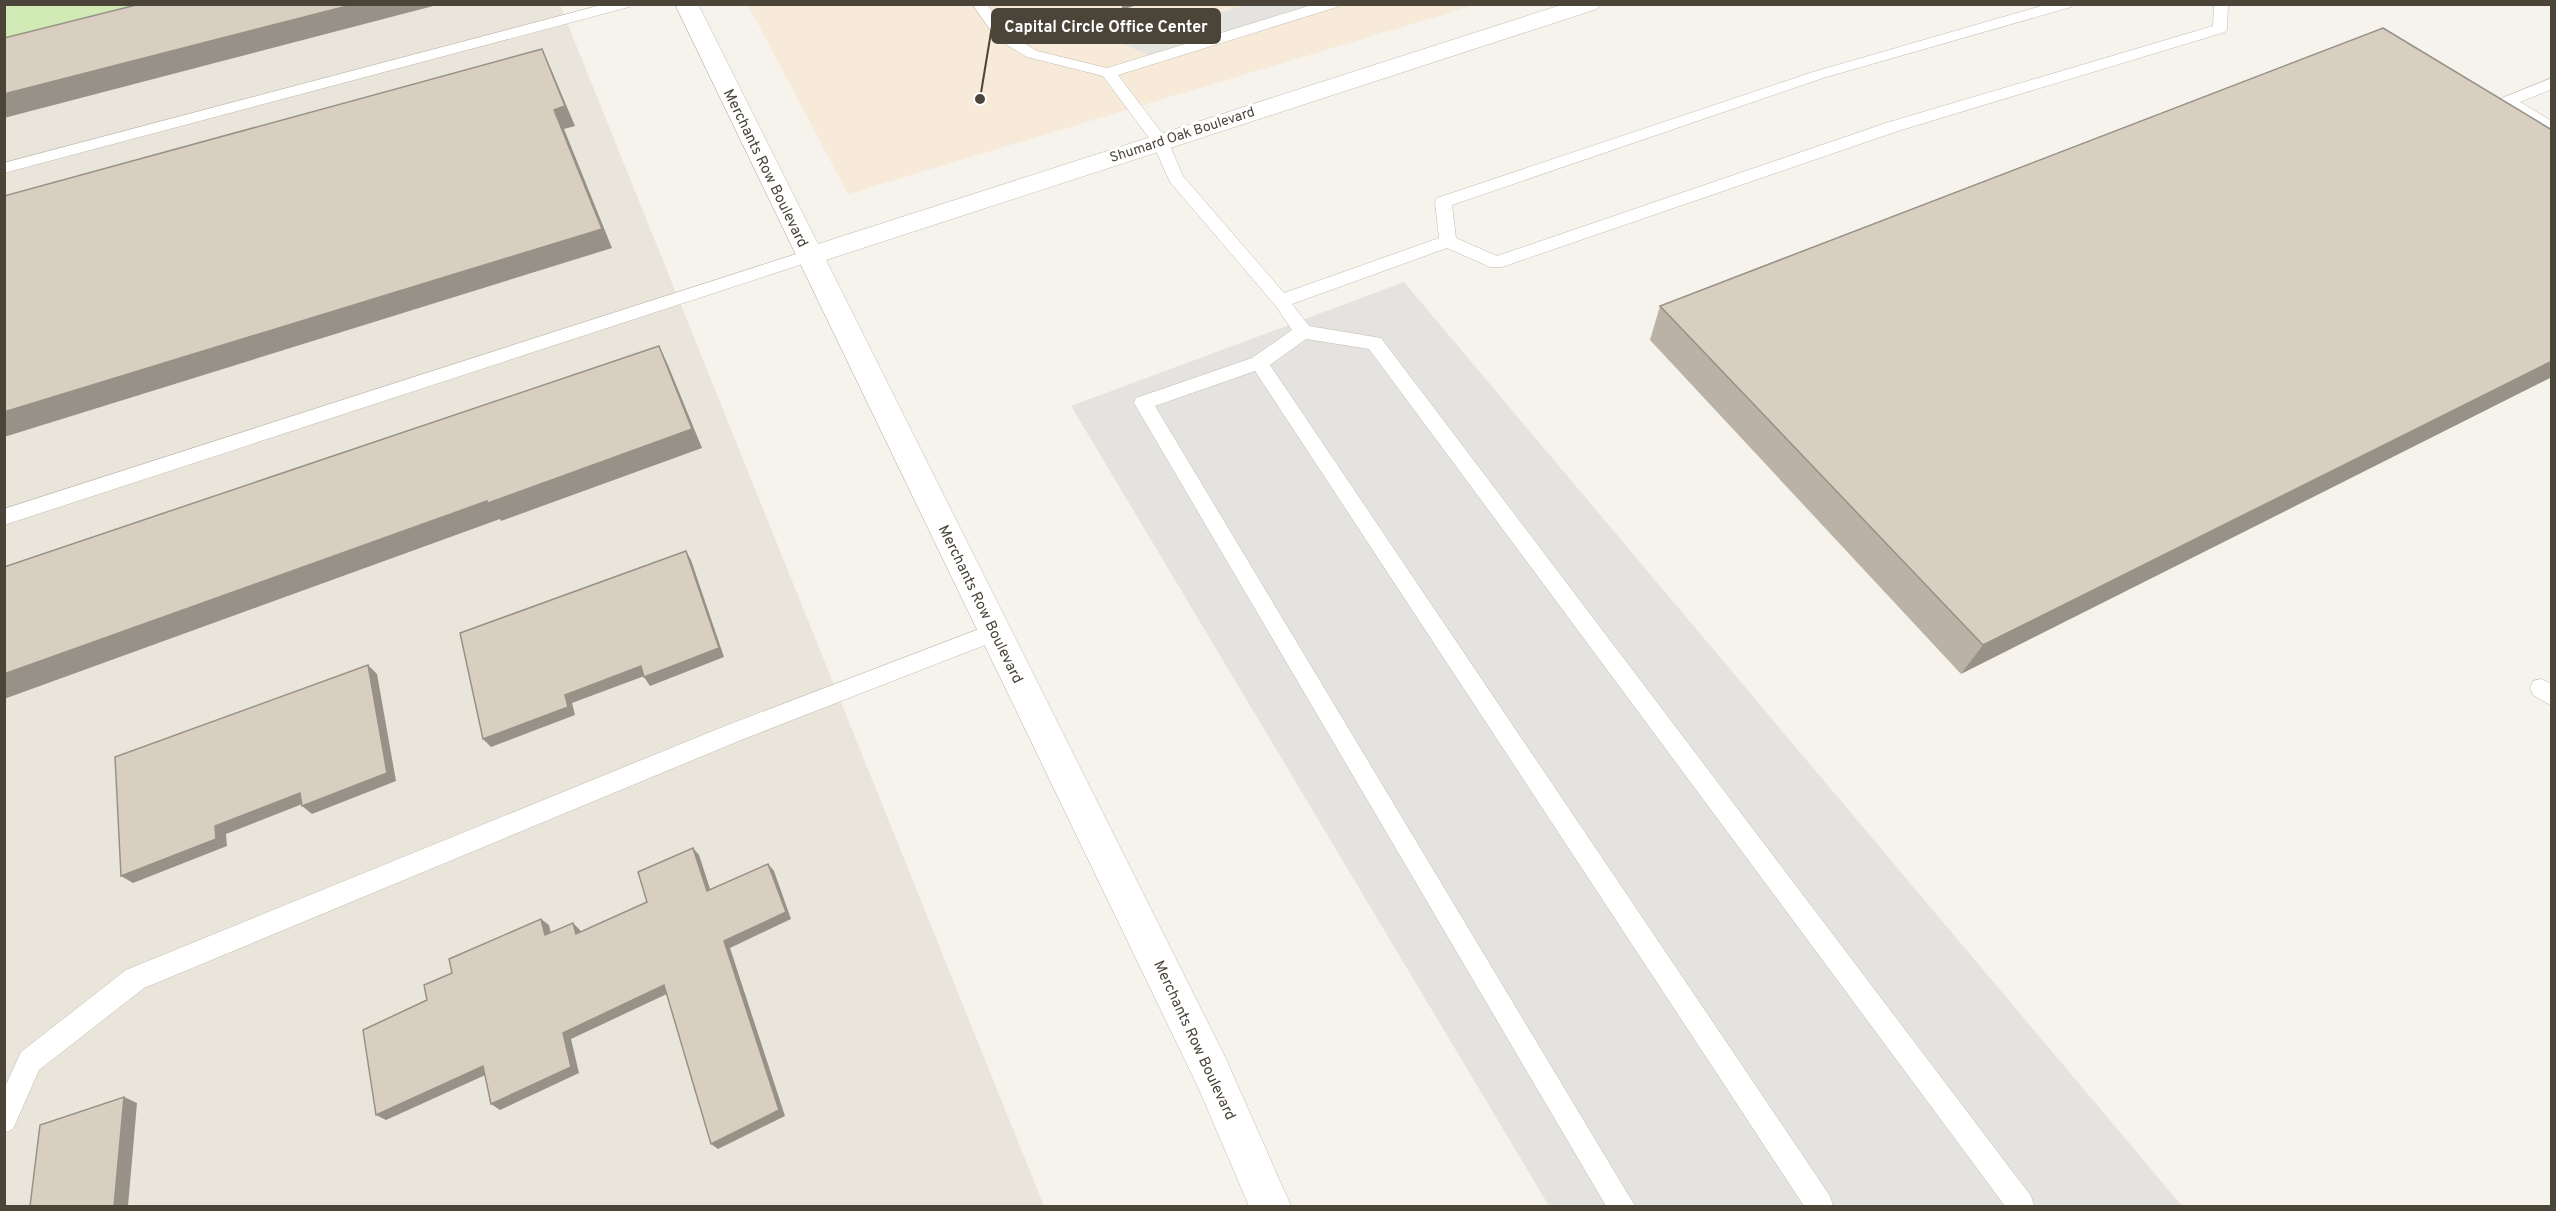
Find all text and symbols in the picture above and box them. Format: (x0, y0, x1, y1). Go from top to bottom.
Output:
callout: Capital Circle Office Center (992, 9, 1220, 43)
text: Capital Circle Office Center (1004, 18, 1208, 38)
street label: Merchants Row Boulevard (718, 86, 811, 251)
street label: Shumard Oak Boulevard (1108, 104, 1257, 167)
street label: Merchants Row Boulevard (933, 522, 1026, 687)
street label: Merchants Row Boulevard (1148, 958, 1239, 1124)

